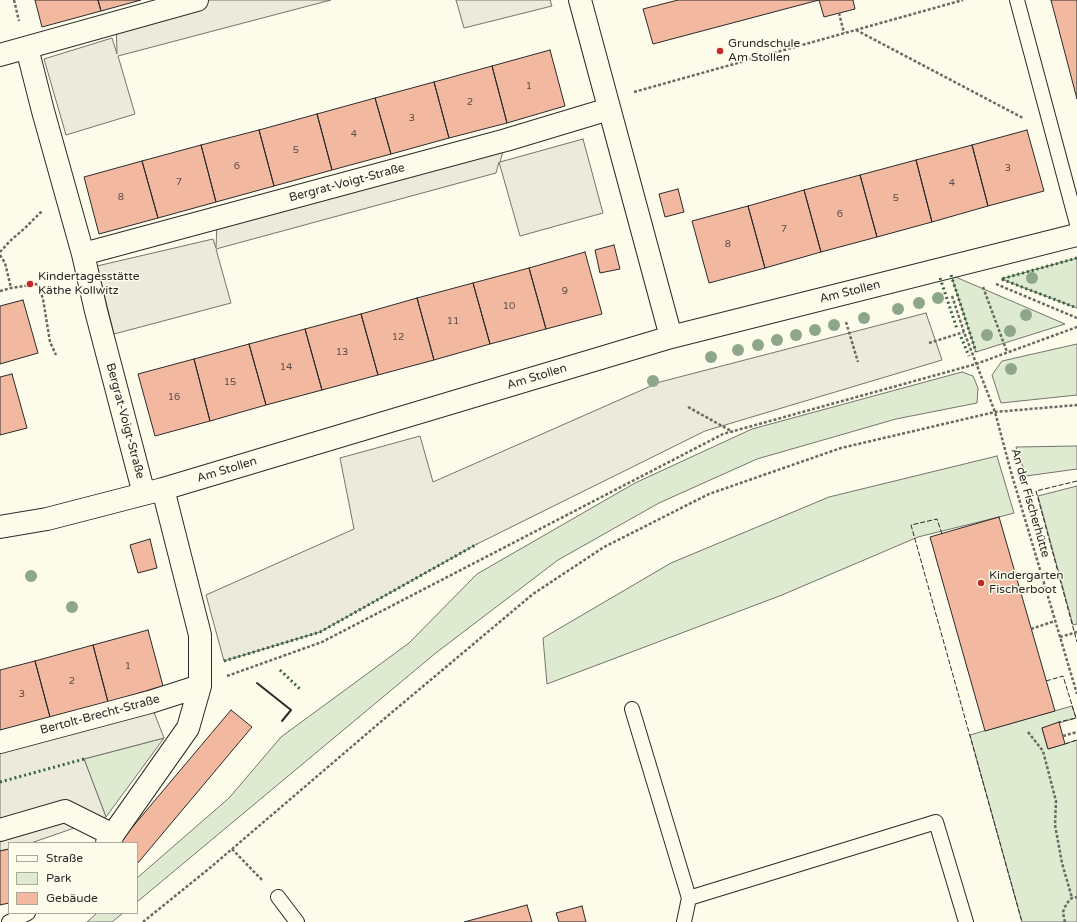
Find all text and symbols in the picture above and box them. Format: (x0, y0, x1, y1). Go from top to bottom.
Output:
place label: Grundschule Am Stollen (728, 37, 800, 65)
marker: Grundschule Am Stollen (715, 46, 725, 56)
house number: 1 (526, 80, 532, 92)
house number: 2 (467, 96, 473, 108)
house number: 3 (409, 112, 415, 124)
house number: 4 (351, 128, 357, 140)
house number: 5 (293, 144, 299, 156)
house number: 6 (234, 160, 240, 172)
street label: Bergrat-Voigt-Straße (288, 161, 406, 205)
house number: 3 (1005, 162, 1011, 174)
house number: 7 (176, 176, 182, 188)
house number: 4 (949, 177, 955, 189)
house number: 8 (118, 191, 124, 203)
house number: 5 (893, 192, 899, 204)
house number: 6 (837, 208, 843, 220)
house number: 7 (781, 223, 787, 235)
house number: 8 (725, 238, 731, 250)
place label: Kindertagesstätte Käthe Kollwitz (38, 270, 140, 298)
street label: Am Stollen (818, 278, 882, 306)
marker: Kindertagesstätte Käthe Kollwitz (25, 279, 35, 289)
house number: 9 (562, 285, 568, 297)
house number: 10 (503, 300, 515, 312)
house number: 11 (447, 315, 459, 327)
house number: 12 (392, 331, 404, 343)
house number: 13 (336, 346, 348, 358)
house number: 14 (280, 361, 292, 373)
street label: Am Stollen (505, 361, 569, 393)
street label: Bergrat-Voigt-Straße (103, 362, 147, 480)
house number: 15 (224, 376, 236, 388)
house number: 16 (168, 391, 180, 403)
street label: An der Fischerhütte (1008, 447, 1052, 559)
street label: Am Stollen (195, 454, 259, 486)
place label: Kindergarten Fischerboot (989, 569, 1064, 597)
marker: Kindergarten Fischerboot (976, 578, 986, 588)
house number: 1 (125, 660, 131, 672)
house number: 2 (69, 675, 75, 687)
house number: 3 (19, 688, 25, 700)
street label: Bertolt-Brecht-Straße (39, 692, 161, 738)
legend (8, 842, 138, 914)
text: Straße (46, 851, 83, 865)
text: Park (46, 871, 72, 885)
text: Gebäude (46, 891, 98, 905)

